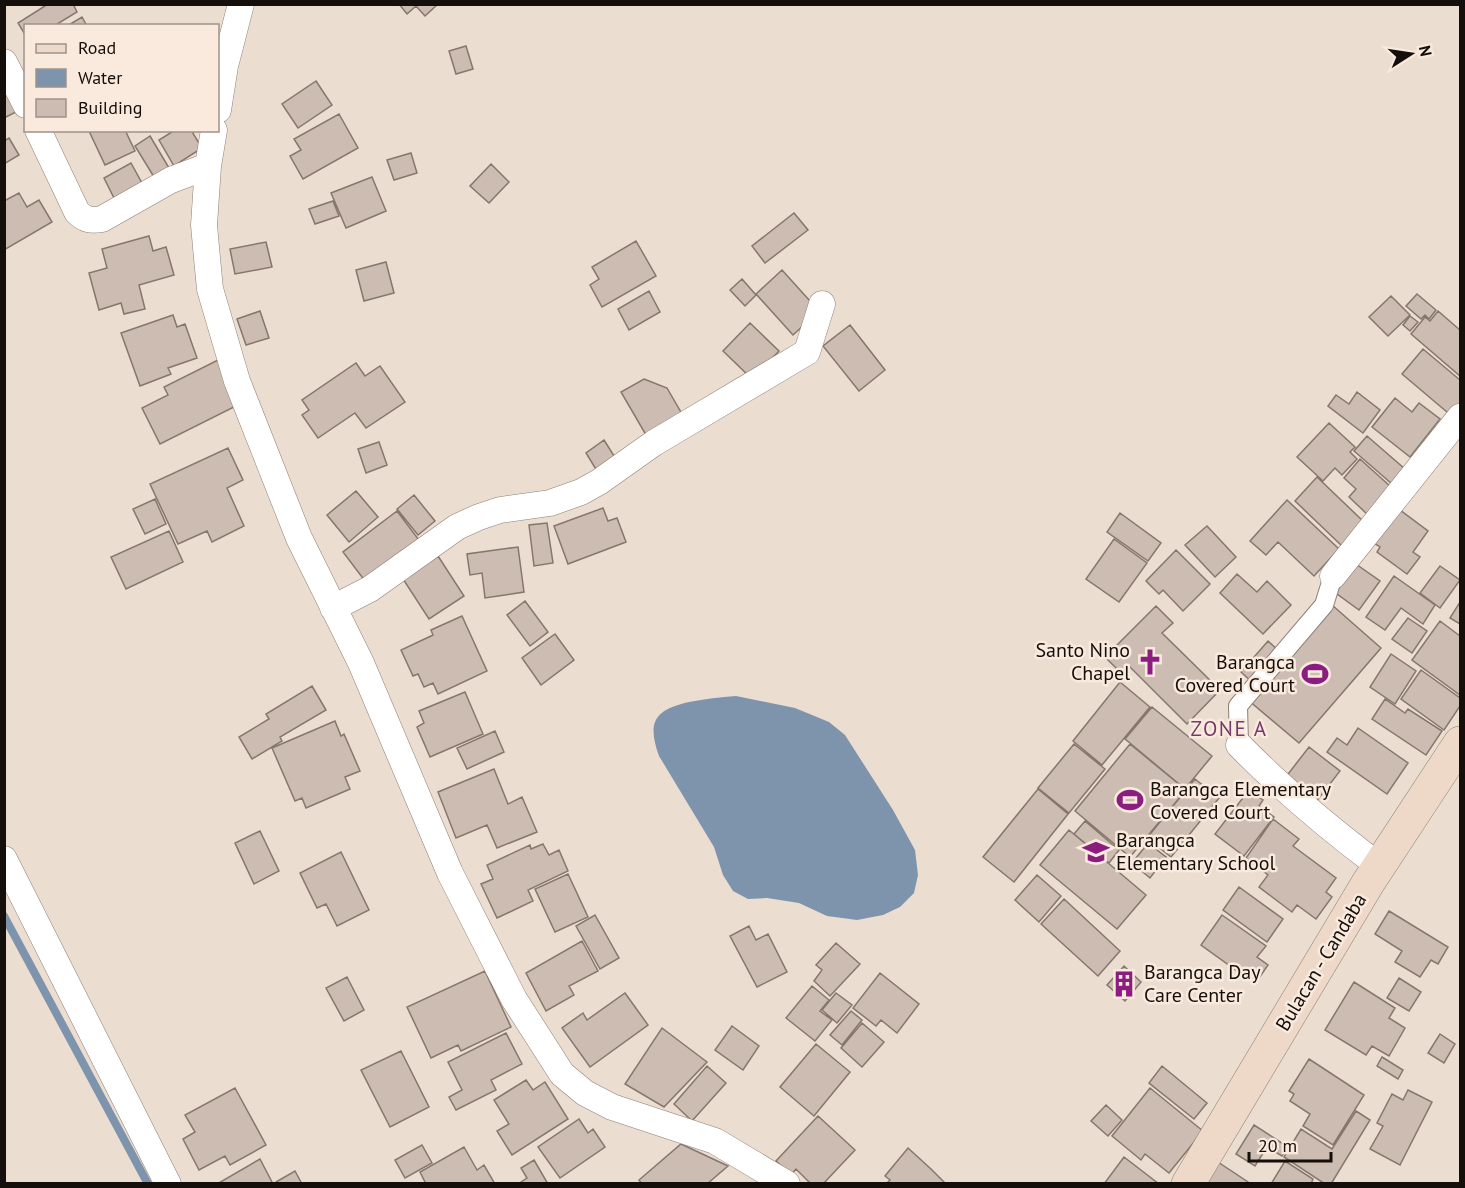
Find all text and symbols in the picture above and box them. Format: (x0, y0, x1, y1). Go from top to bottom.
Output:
legend (24, 24, 219, 132)
north arrow (1381, 24, 1441, 84)
text: Road (78, 36, 116, 59)
text: N (1415, 44, 1437, 58)
text: Water (78, 66, 122, 89)
text: Building (78, 96, 142, 119)
place label: Santo Nino Chapel (1035, 637, 1130, 686)
church icon: Santo Nino Chapel (1135, 647, 1165, 677)
place label: Barangca Covered Court (1175, 649, 1295, 698)
sports icon: Barangca Covered Court (1300, 659, 1330, 689)
district label: ZONE A (1191, 715, 1267, 742)
place label: Barangca Elementary Covered Court (1150, 776, 1332, 825)
sports icon: Barangca Elementary Covered Court (1115, 785, 1145, 815)
place label: Barangca Elementary School (1116, 827, 1276, 876)
school or university icon: Barangca Elementary School (1081, 837, 1111, 867)
street label: Bulacan - Candaba (1270, 888, 1372, 1036)
place label: Barangca Day Care Center (1144, 959, 1261, 1008)
building icon: Barangca Day Care Center (1109, 969, 1139, 999)
scale bar (1249, 1125, 1332, 1163)
text: 20 m (1258, 1134, 1297, 1157)

